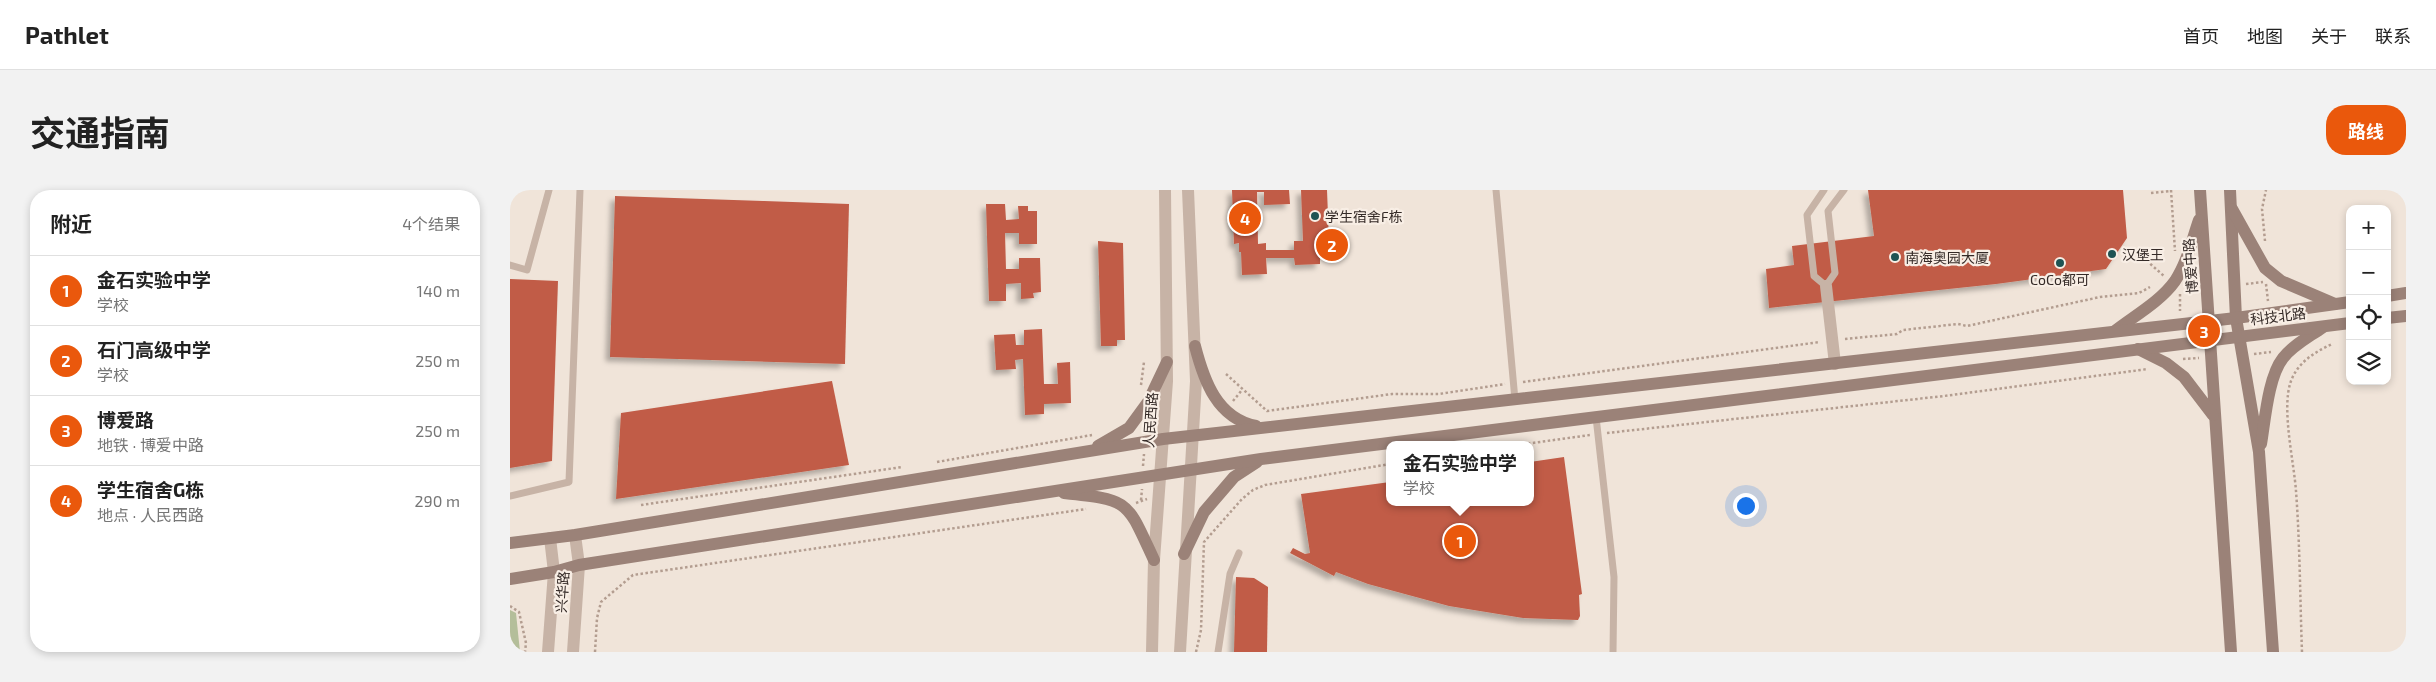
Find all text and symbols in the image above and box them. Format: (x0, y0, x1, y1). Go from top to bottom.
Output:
text: Pathlet (25, 20, 109, 49)
text: 首页 (2183, 25, 2219, 47)
text: 地图 (2247, 25, 2283, 47)
text: 关于 (2311, 25, 2347, 47)
text: 联系 (2375, 25, 2411, 47)
button: 路线 (2326, 105, 2406, 155)
text: 交通指南 (30, 111, 170, 153)
pin: 4 (1229, 199, 1261, 237)
map controls (2346, 205, 2391, 385)
button: + (2346, 205, 2391, 250)
place label: 学生宿舍F栋 (1325, 208, 1403, 225)
marker: 学生宿舍F栋 (1309, 210, 1321, 222)
text: 附近 (50, 211, 92, 236)
text: 4个结果 (402, 214, 460, 233)
pin: 2 (1316, 226, 1348, 264)
street label: 博爱中路 (2180, 237, 2200, 295)
place label: 汉堡王 (2122, 246, 2164, 263)
marker: 汉堡王 (2106, 248, 2118, 260)
place label: 南海奥园大厦 (1905, 249, 1989, 266)
button: − (2346, 250, 2391, 295)
marker: 南海奥园大厦 (1889, 251, 1901, 263)
marker: CoCo都可 (2054, 257, 2066, 269)
text: 金石实验中学 (97, 268, 211, 291)
place label: CoCo都可 (2030, 271, 2090, 288)
text: 1 (63, 281, 69, 300)
text: 140 m (417, 281, 460, 300)
text: 学校 (97, 295, 129, 314)
button: locate (2346, 295, 2391, 340)
street label: 科技北路 (2249, 304, 2307, 328)
pin: 3 (2188, 312, 2220, 350)
text: 石门高级中学 (97, 338, 211, 361)
button: layers (2346, 340, 2391, 385)
text: 2 (61, 351, 71, 370)
text: 250 m (415, 351, 460, 370)
text: 学校 (97, 365, 129, 384)
street label: 人民西路 (1140, 391, 1160, 449)
text: 博爱路 (97, 408, 154, 431)
text: 3 (61, 421, 71, 440)
text: 250 m (415, 421, 460, 440)
text: 地铁 · 博爱中路 (97, 435, 204, 454)
popup (1386, 441, 1534, 506)
text: 金石实验中学 (1403, 451, 1517, 474)
text: 学生宿舍G栋 (97, 478, 204, 501)
text: 学校 (1403, 478, 1435, 497)
text: 4 (61, 491, 71, 510)
text: 290 m (415, 491, 460, 510)
your location (1733, 493, 1759, 519)
text: 地点 · 人民西路 (97, 505, 204, 524)
pin: 1 (1444, 522, 1476, 560)
street label: 兴华路 (552, 570, 572, 614)

